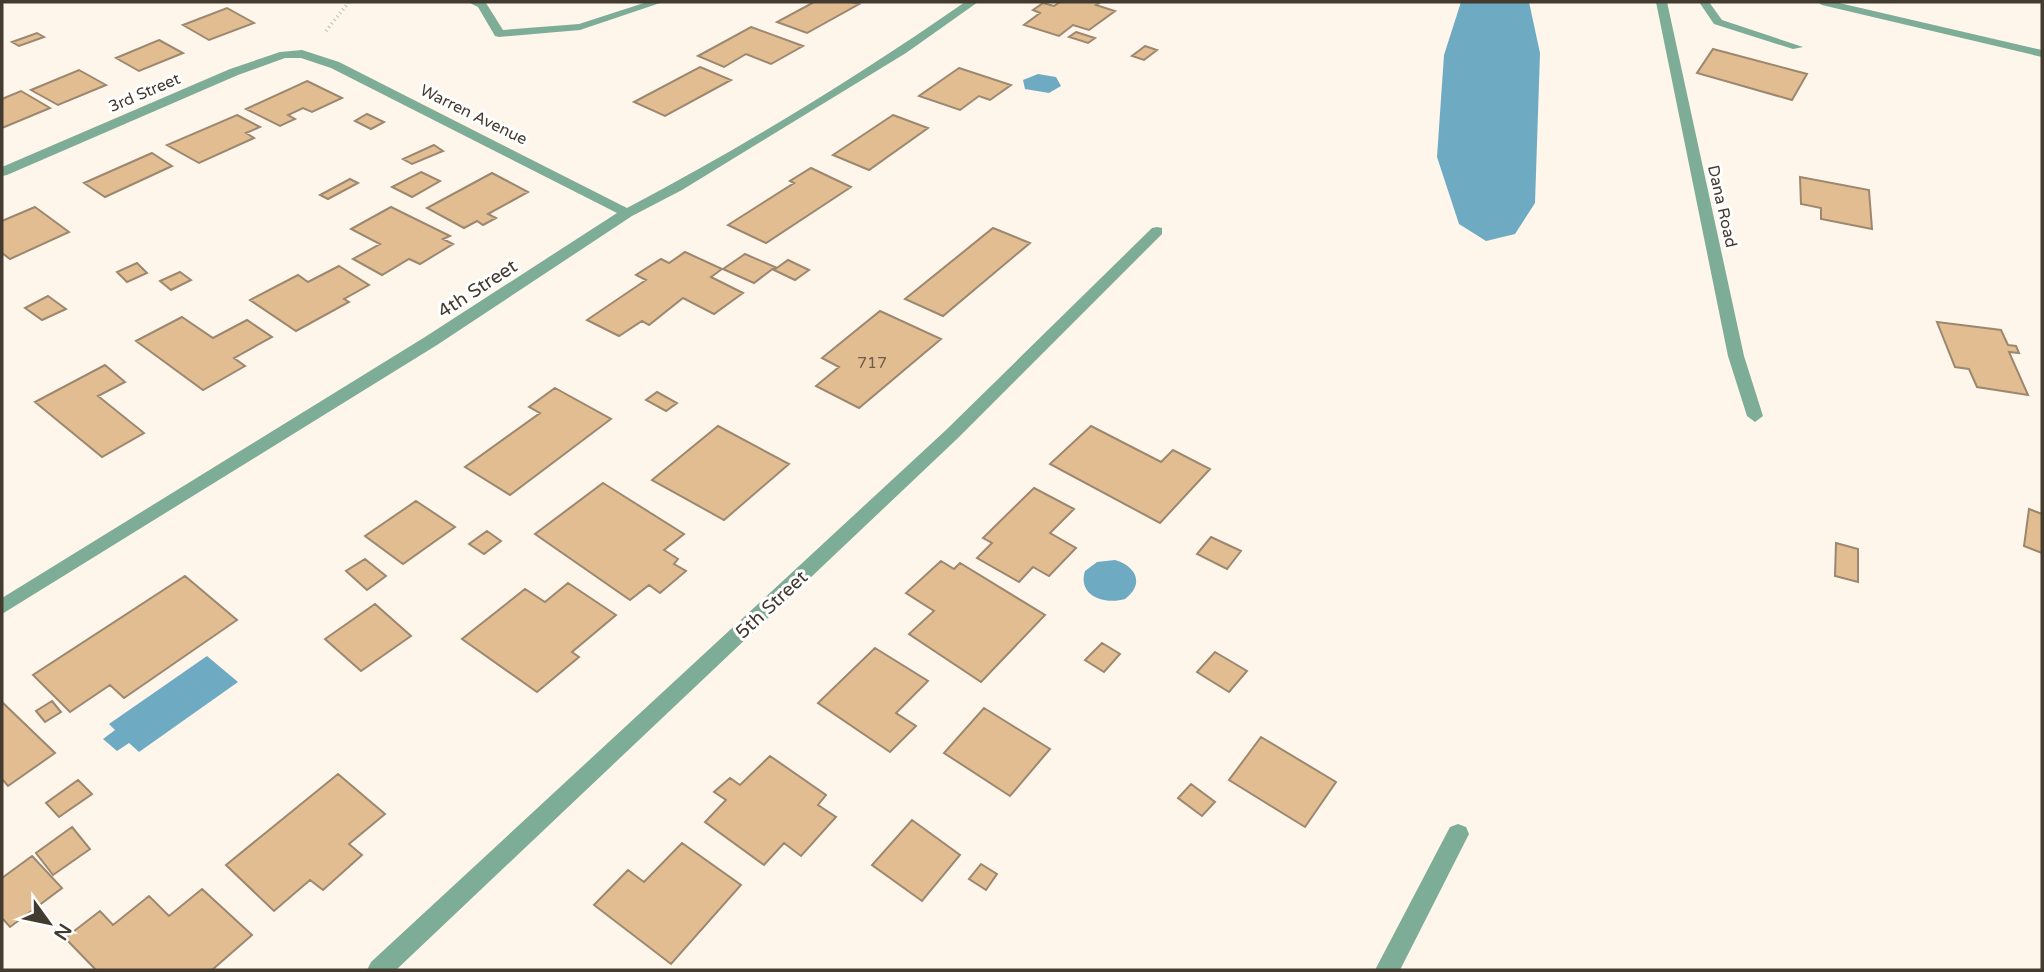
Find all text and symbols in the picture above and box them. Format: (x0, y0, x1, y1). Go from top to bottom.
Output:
street label: 3rd Street (106, 69, 183, 117)
street label: Warren Avenue (417, 80, 530, 149)
street label: Dana Road (1703, 163, 1741, 249)
street label: 4th Street (434, 255, 521, 323)
house number: 717 (857, 353, 887, 373)
street label: 5th Street (731, 566, 812, 643)
north arrow (14, 888, 84, 958)
text: N (49, 919, 76, 944)

